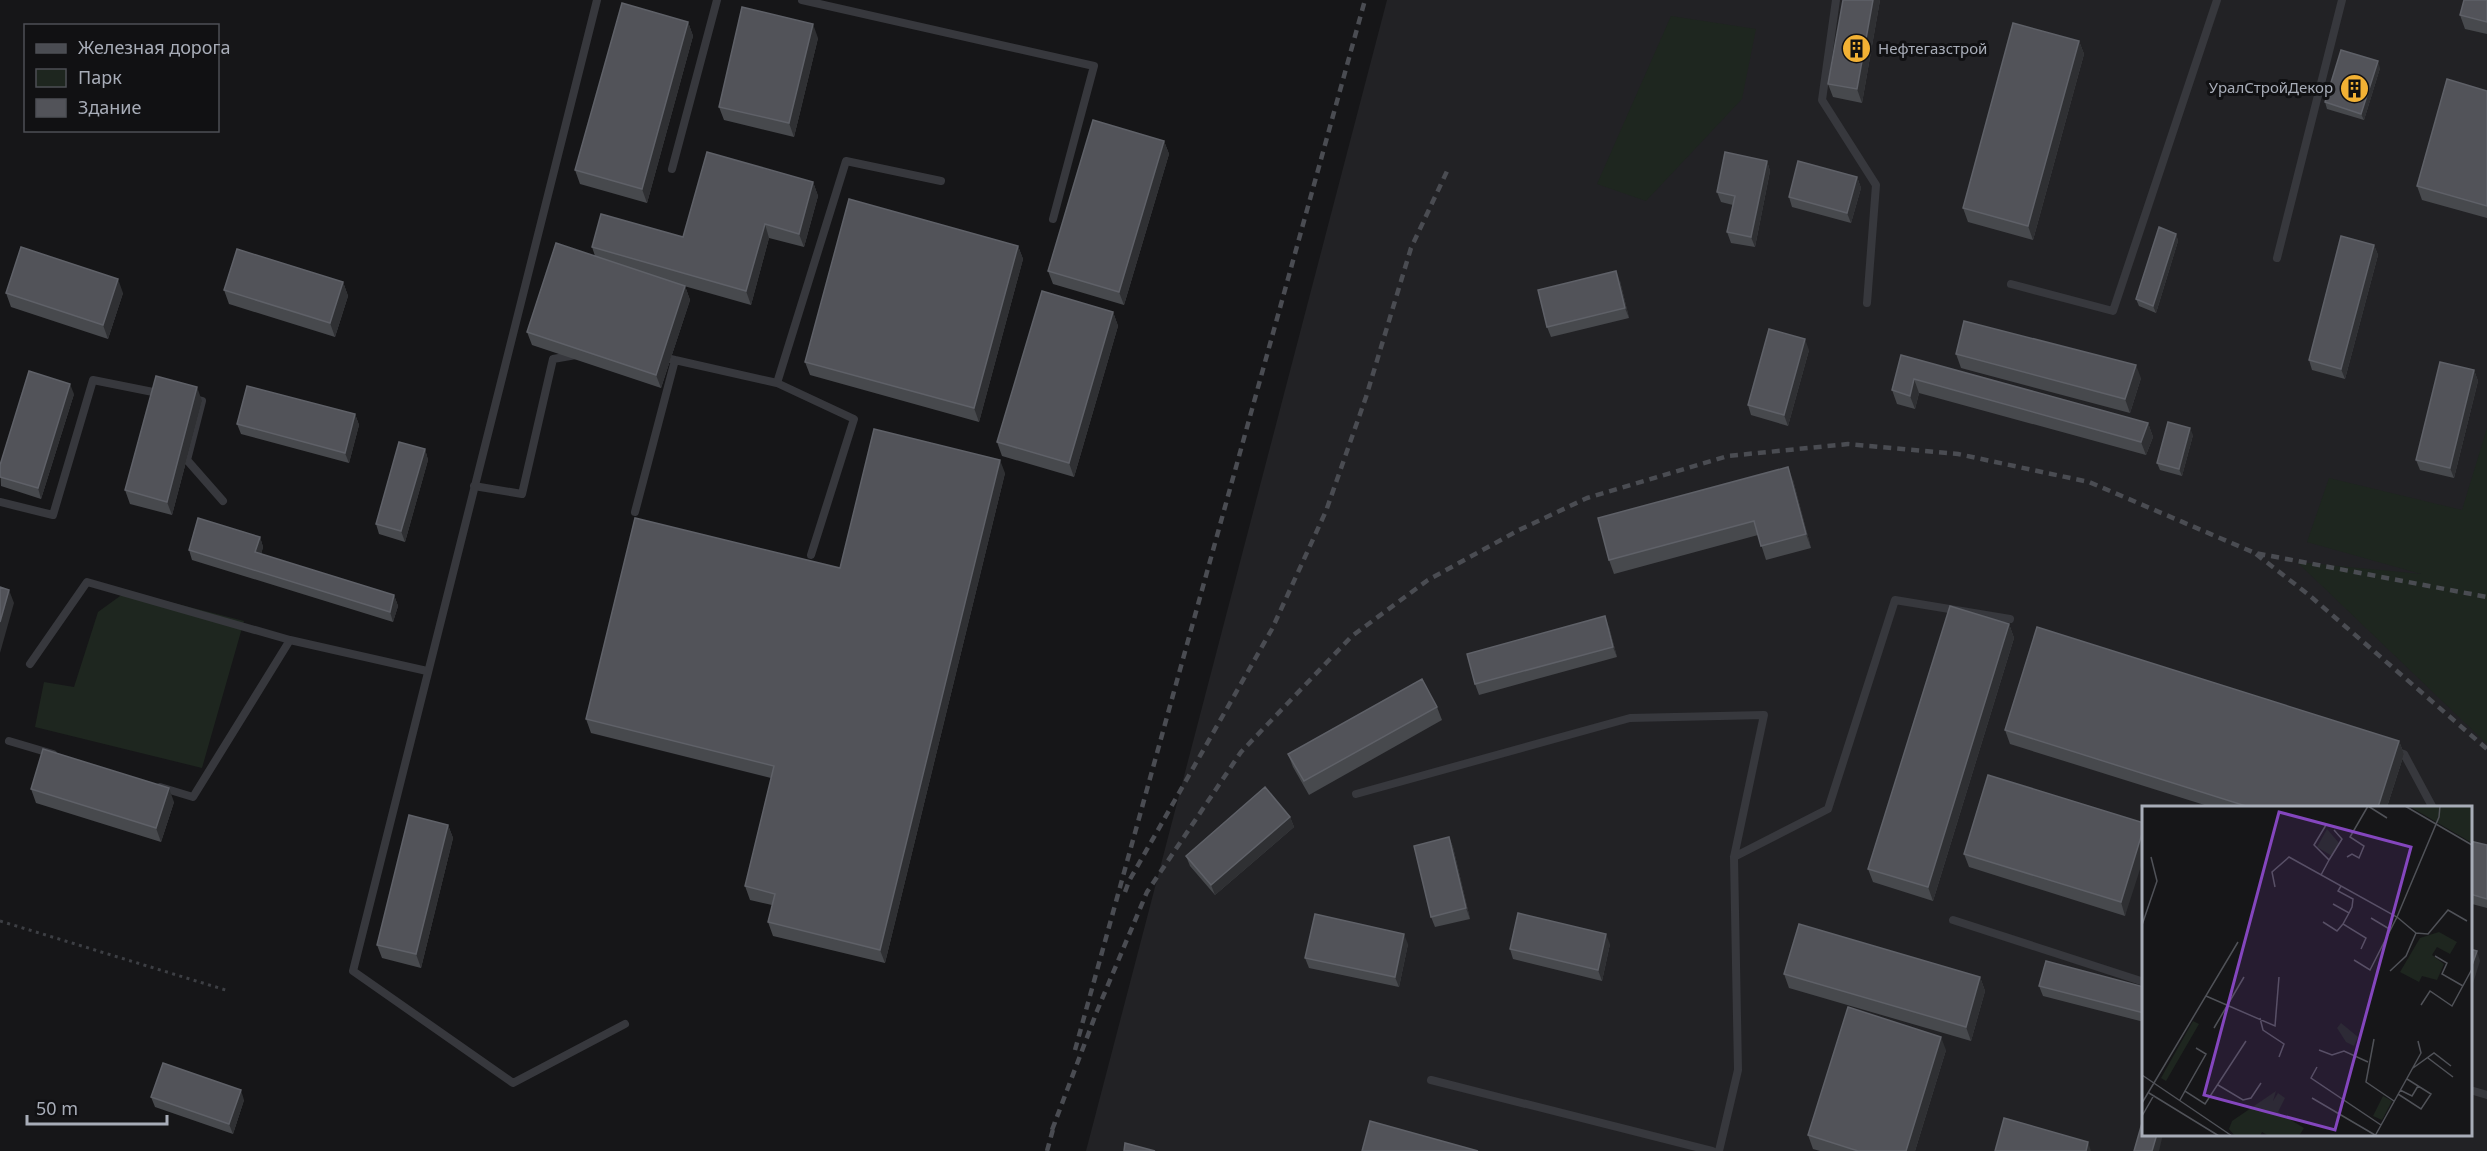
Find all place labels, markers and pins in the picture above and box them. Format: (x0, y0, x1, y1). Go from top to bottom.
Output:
building icon: Нефтегазстрой (1841, 33, 1873, 65)
place label: Нефтегазстрой (1878, 38, 1987, 58)
building icon: УралСтройДекор (2338, 72, 2370, 104)
place label: УралСтройДекор (2209, 77, 2333, 97)

